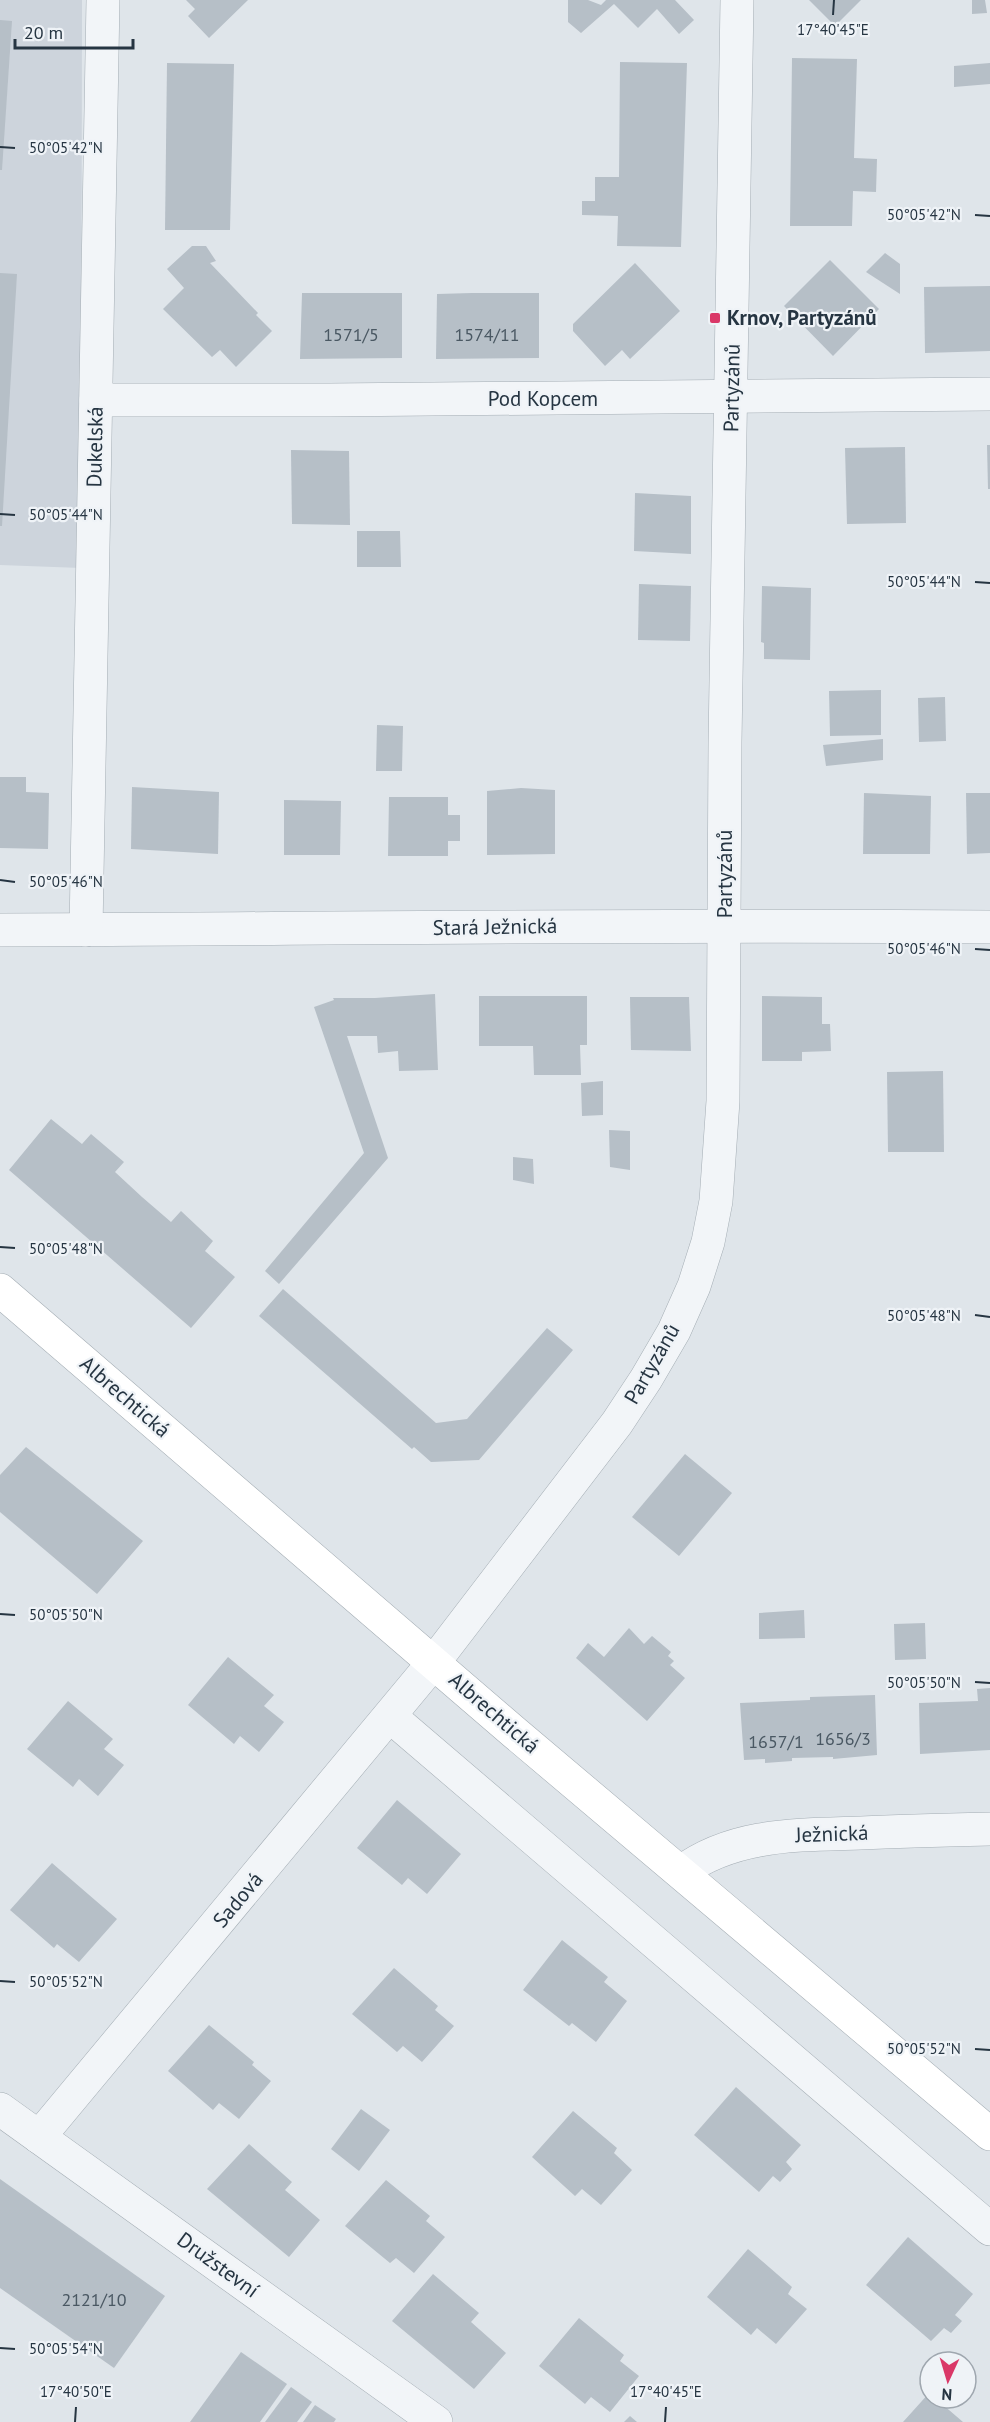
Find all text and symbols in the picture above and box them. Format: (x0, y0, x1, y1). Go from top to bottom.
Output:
scale bar (15, 12, 134, 50)
text: 17°40'45"E (797, 20, 869, 39)
text: 20 m (24, 21, 63, 44)
text: 50°05'42"N (29, 138, 103, 157)
text: 50°05'42"N (887, 205, 961, 224)
place label: Krnov, Partyzánů (727, 304, 877, 331)
marker: Krnov, Partyzánů (708, 311, 722, 325)
house number: 1571/5 (323, 323, 379, 346)
house number: 1574/11 (454, 323, 520, 346)
street label: Partyzánů (717, 344, 746, 432)
street label: Pod Kopcem (488, 385, 598, 412)
street label: Dukelská (80, 406, 109, 488)
text: 50°05'44"N (29, 505, 103, 524)
text: 50°05'44"N (887, 572, 961, 591)
street label: Partyzánů (711, 830, 738, 918)
text: 50°05'46"N (29, 872, 103, 891)
street label: Stará Ježnická (432, 912, 558, 941)
text: 50°05'46"N (887, 939, 961, 958)
text: 50°05'48"N (29, 1239, 103, 1258)
text: 50°05'48"N (887, 1306, 961, 1325)
street label: Partyzánů (618, 1319, 685, 1409)
street label: Albrechtická (75, 1350, 176, 1443)
text: 50°05'50"N (29, 1605, 103, 1624)
street label: Albrechtická (444, 1666, 545, 1759)
text: 50°05'50"N (887, 1673, 961, 1692)
house number: 1656/3 (815, 1727, 871, 1750)
house number: 1657/1 (748, 1730, 804, 1753)
street label: Ježnická (794, 1819, 869, 1848)
street label: Sadová (207, 1866, 269, 1933)
text: 50°05'52"N (29, 1972, 103, 1991)
text: 50°05'52"N (887, 2039, 961, 2058)
street label: Družstevní (172, 2226, 265, 2304)
house number: 2121/10 (61, 2288, 127, 2311)
text: 50°05'54"N (29, 2339, 103, 2358)
north arrow (918, 2350, 978, 2410)
text: 17°40'50"E (40, 2382, 112, 2401)
text: 17°40'45"E (630, 2382, 702, 2401)
text: N (941, 2385, 953, 2405)

